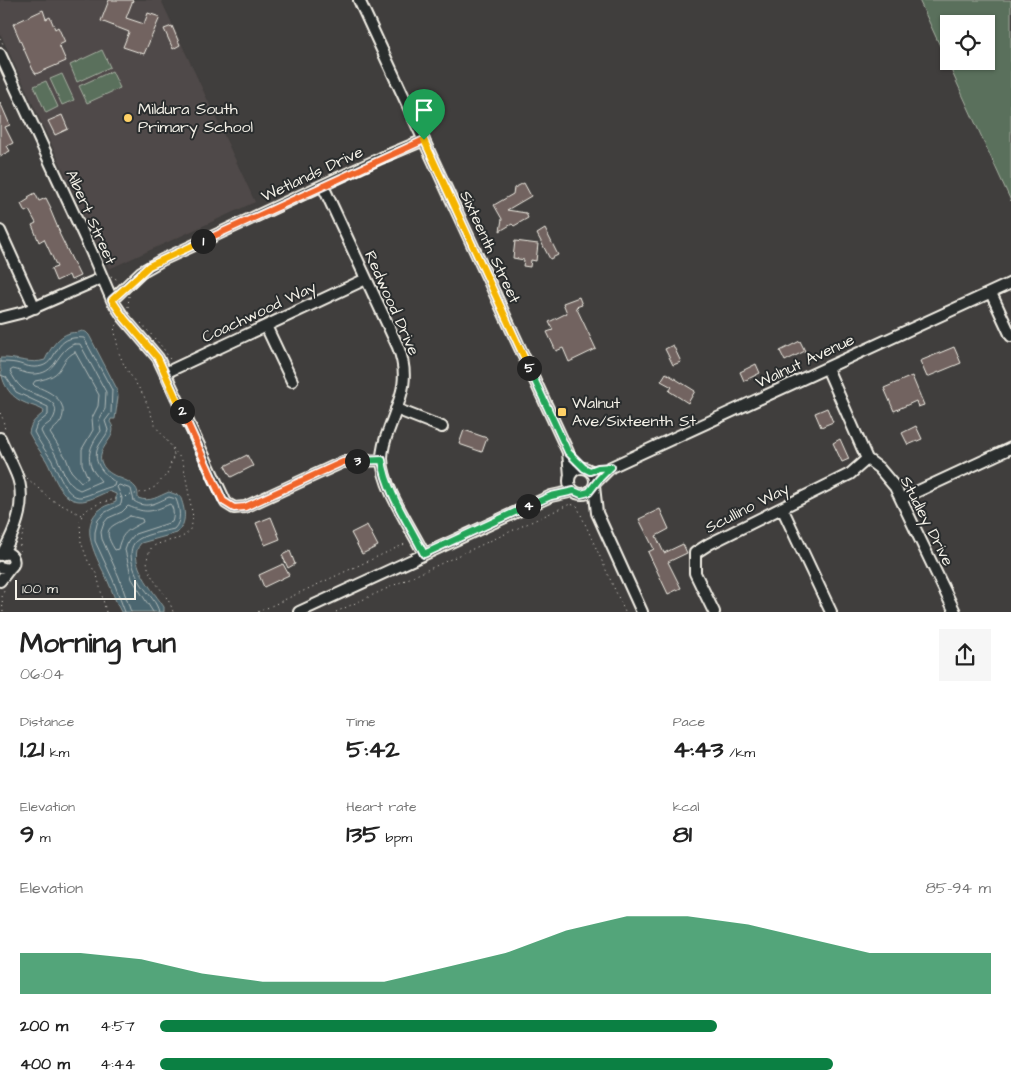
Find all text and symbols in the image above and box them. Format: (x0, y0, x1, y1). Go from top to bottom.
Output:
map controls (940, 15, 995, 70)
button: locate (940, 15, 995, 70)
pin (403, 89, 445, 140)
icon: arrive (410, 96, 438, 124)
place label: Mildura South Primary School (138, 98, 253, 139)
marker: Mildura South Primary School (122, 112, 134, 124)
street label: Wetlands Drive (257, 141, 367, 207)
street label: Albert Street (60, 166, 122, 268)
street label: Sixteenth Street (454, 187, 526, 307)
pin: 1 (190, 228, 216, 254)
text: 1 (203, 231, 204, 251)
street label: Redwood Drive (359, 247, 425, 359)
street label: Coachwood Way (198, 276, 320, 349)
street label: Walnut Avenue (752, 328, 858, 394)
pin: 5 (516, 356, 542, 380)
text: 5 (525, 358, 534, 378)
place label: Walnut Ave/Sixteenth St (572, 392, 697, 432)
pin: 2 (170, 398, 194, 424)
text: 2 (178, 401, 187, 421)
marker: Walnut Ave/Sixteenth St (556, 406, 568, 418)
pin: 3 (344, 448, 370, 474)
text: 3 (354, 451, 361, 471)
street label: Studley Drive (894, 472, 959, 570)
street label: Scullino Way (701, 477, 793, 539)
pin: 4 (516, 494, 540, 518)
text: 4 (524, 496, 533, 516)
scale bar (15, 577, 136, 600)
text: 100 m (22, 579, 58, 599)
text: Morning run (20, 624, 176, 663)
button: share (939, 629, 991, 681)
text: 06:04 (20, 663, 64, 685)
text: Distance (20, 712, 74, 732)
text: Time (346, 712, 376, 732)
text: Pace (673, 712, 705, 732)
text: 1.21 (20, 732, 44, 767)
text: 5:42 (346, 732, 400, 767)
text: 4:43 (673, 732, 724, 767)
text: km (44, 743, 69, 763)
text: /km (724, 743, 755, 763)
text: Elevation (20, 797, 75, 817)
text: Heart rate (346, 797, 417, 817)
text: kcal (673, 797, 699, 817)
text: 9 (20, 817, 34, 852)
text: 135 (346, 817, 380, 852)
text: 81 (673, 817, 692, 852)
text: m (34, 828, 51, 848)
text: bpm (380, 828, 412, 848)
text: Elevation (20, 877, 83, 899)
text: 85–94 m (925, 877, 991, 899)
text: 200 m (20, 1015, 68, 1037)
text: 4:57 (100, 1015, 135, 1037)
text: 400 m (20, 1053, 70, 1075)
text: 4:44 (100, 1053, 135, 1075)

